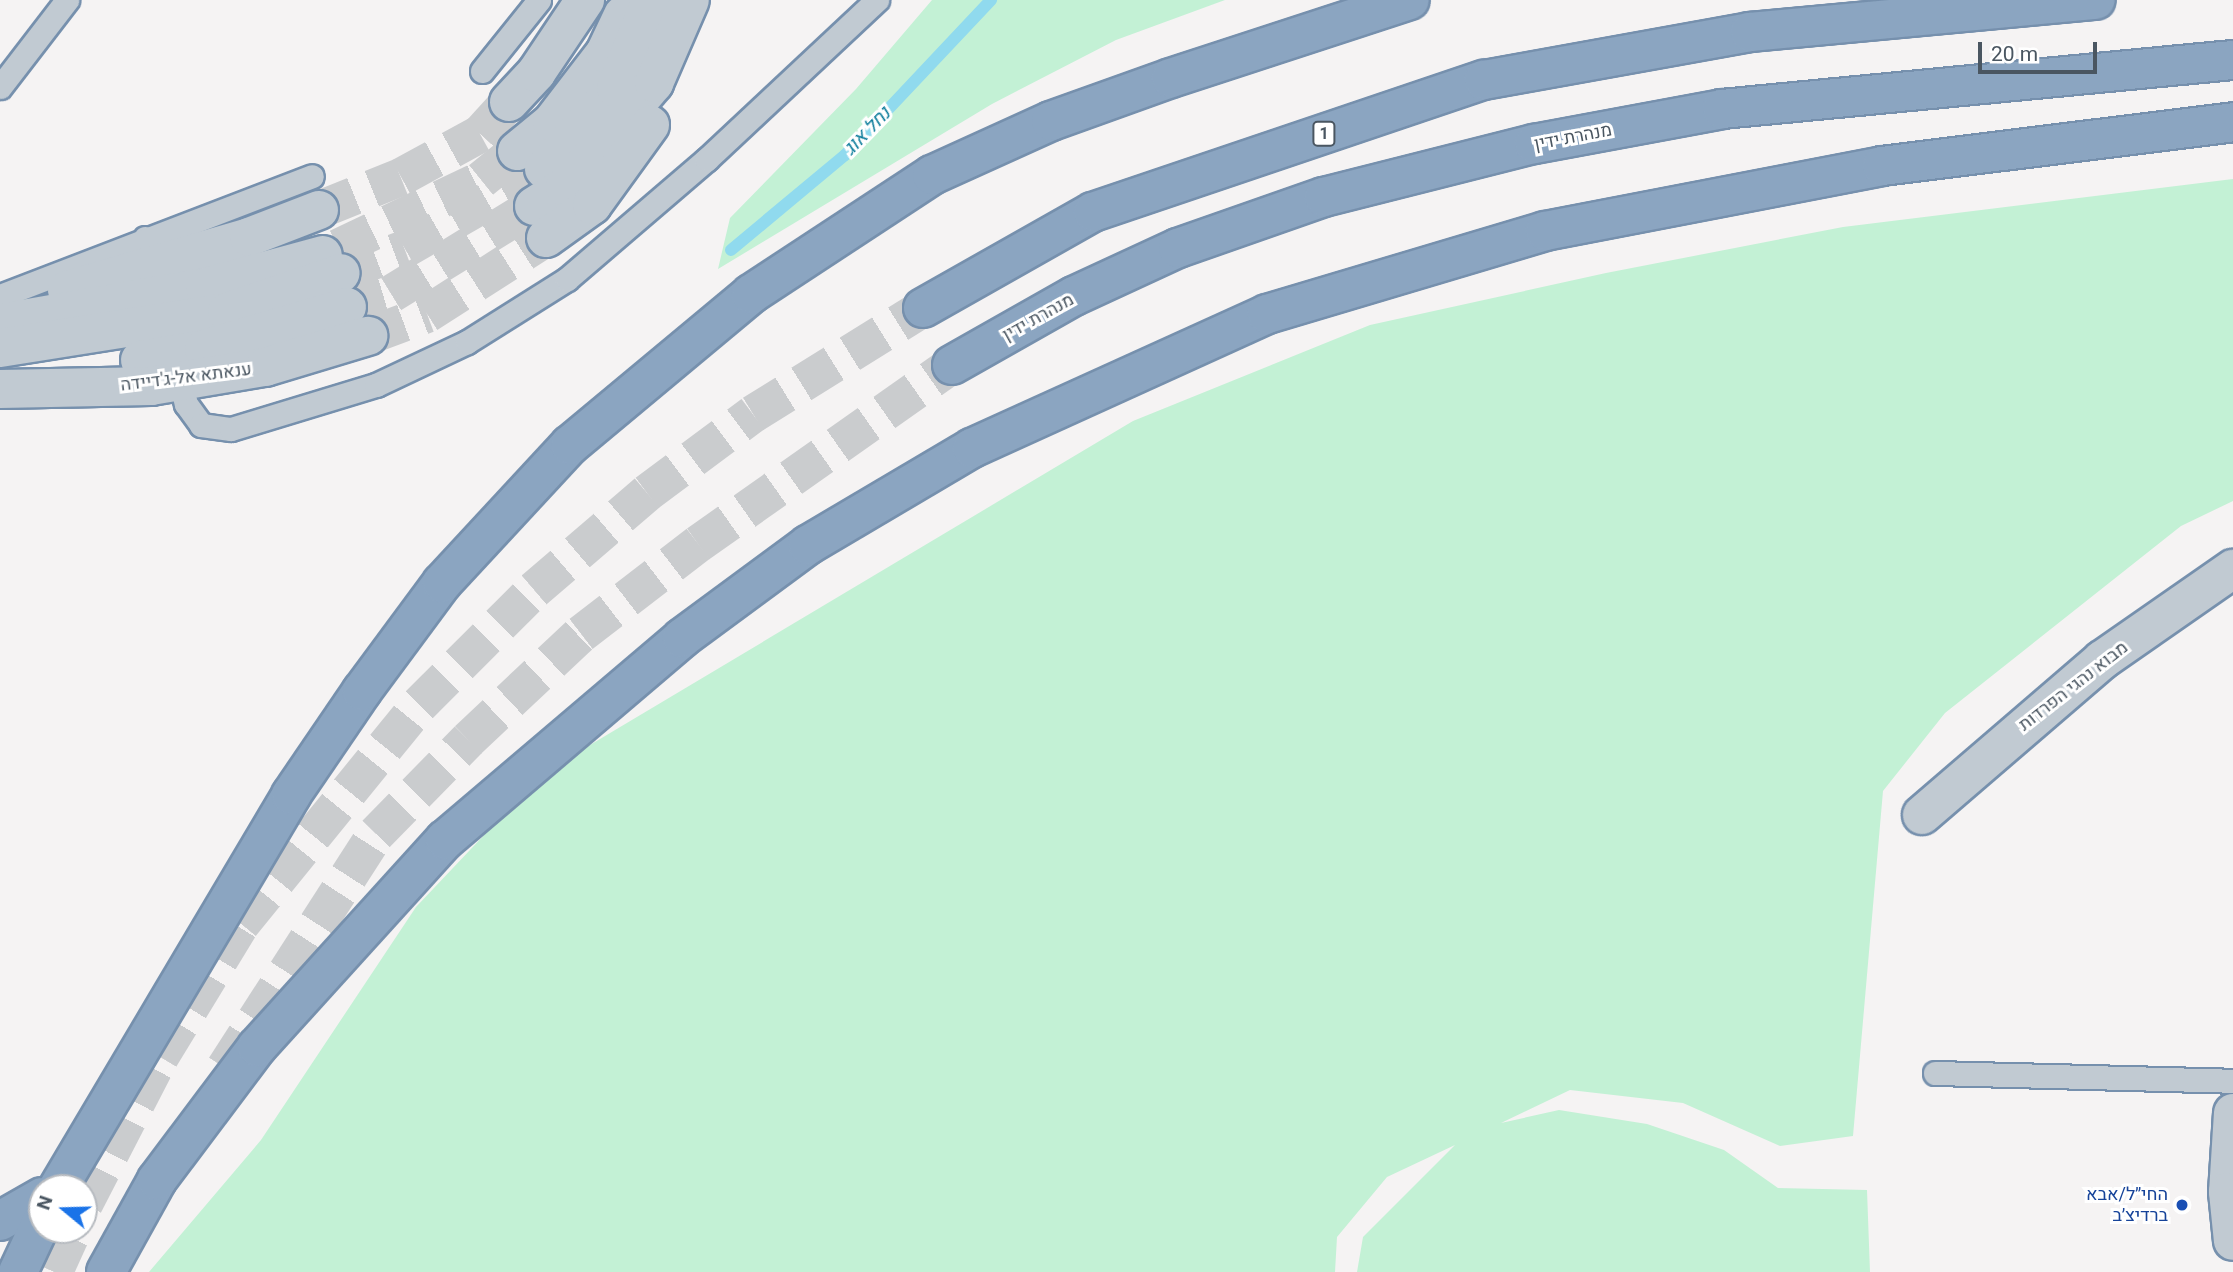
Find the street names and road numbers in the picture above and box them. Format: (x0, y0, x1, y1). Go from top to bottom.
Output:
street label: מנהרת ידין (1532, 119, 1614, 155)
road number: 1 (1312, 122, 1336, 146)
street label: מנהרת ידין (998, 289, 1078, 345)
street label: ענאתא אל-ג'דיידה (119, 358, 253, 396)
street label: מבוא נהגי הפרדות (2014, 637, 2132, 735)

